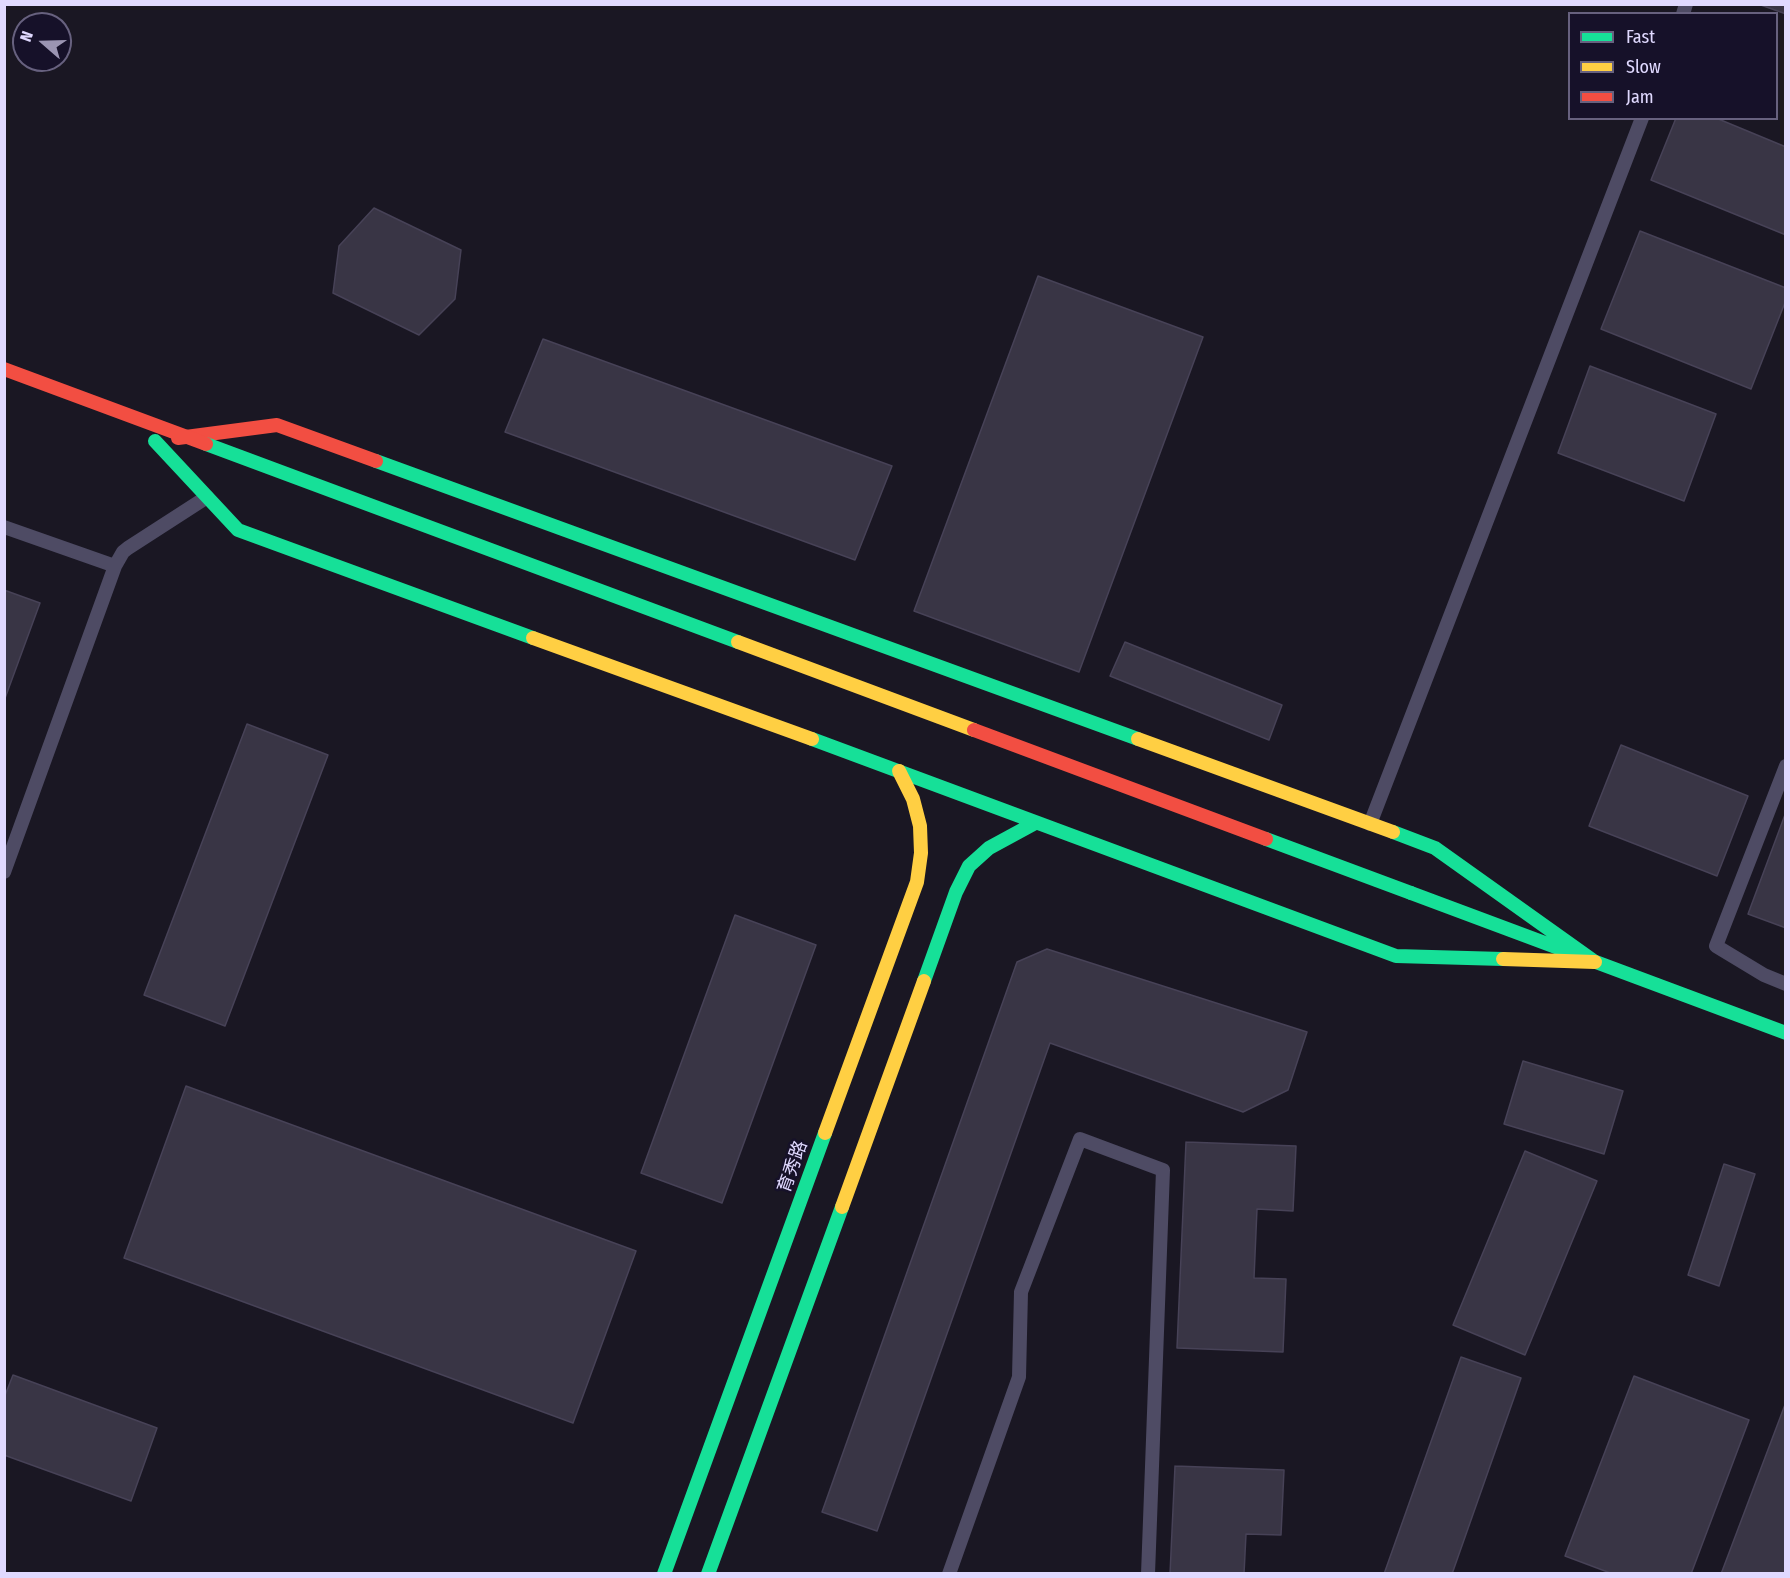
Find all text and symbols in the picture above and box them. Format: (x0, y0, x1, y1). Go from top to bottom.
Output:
north arrow (12, 12, 72, 72)
legend (1568, 12, 1778, 120)
text: Fast (1626, 26, 1655, 48)
text: N (16, 29, 37, 44)
text: Slow (1626, 56, 1661, 78)
text: Jam (1626, 86, 1654, 108)
street label: 育秀路 (774, 1138, 812, 1196)

